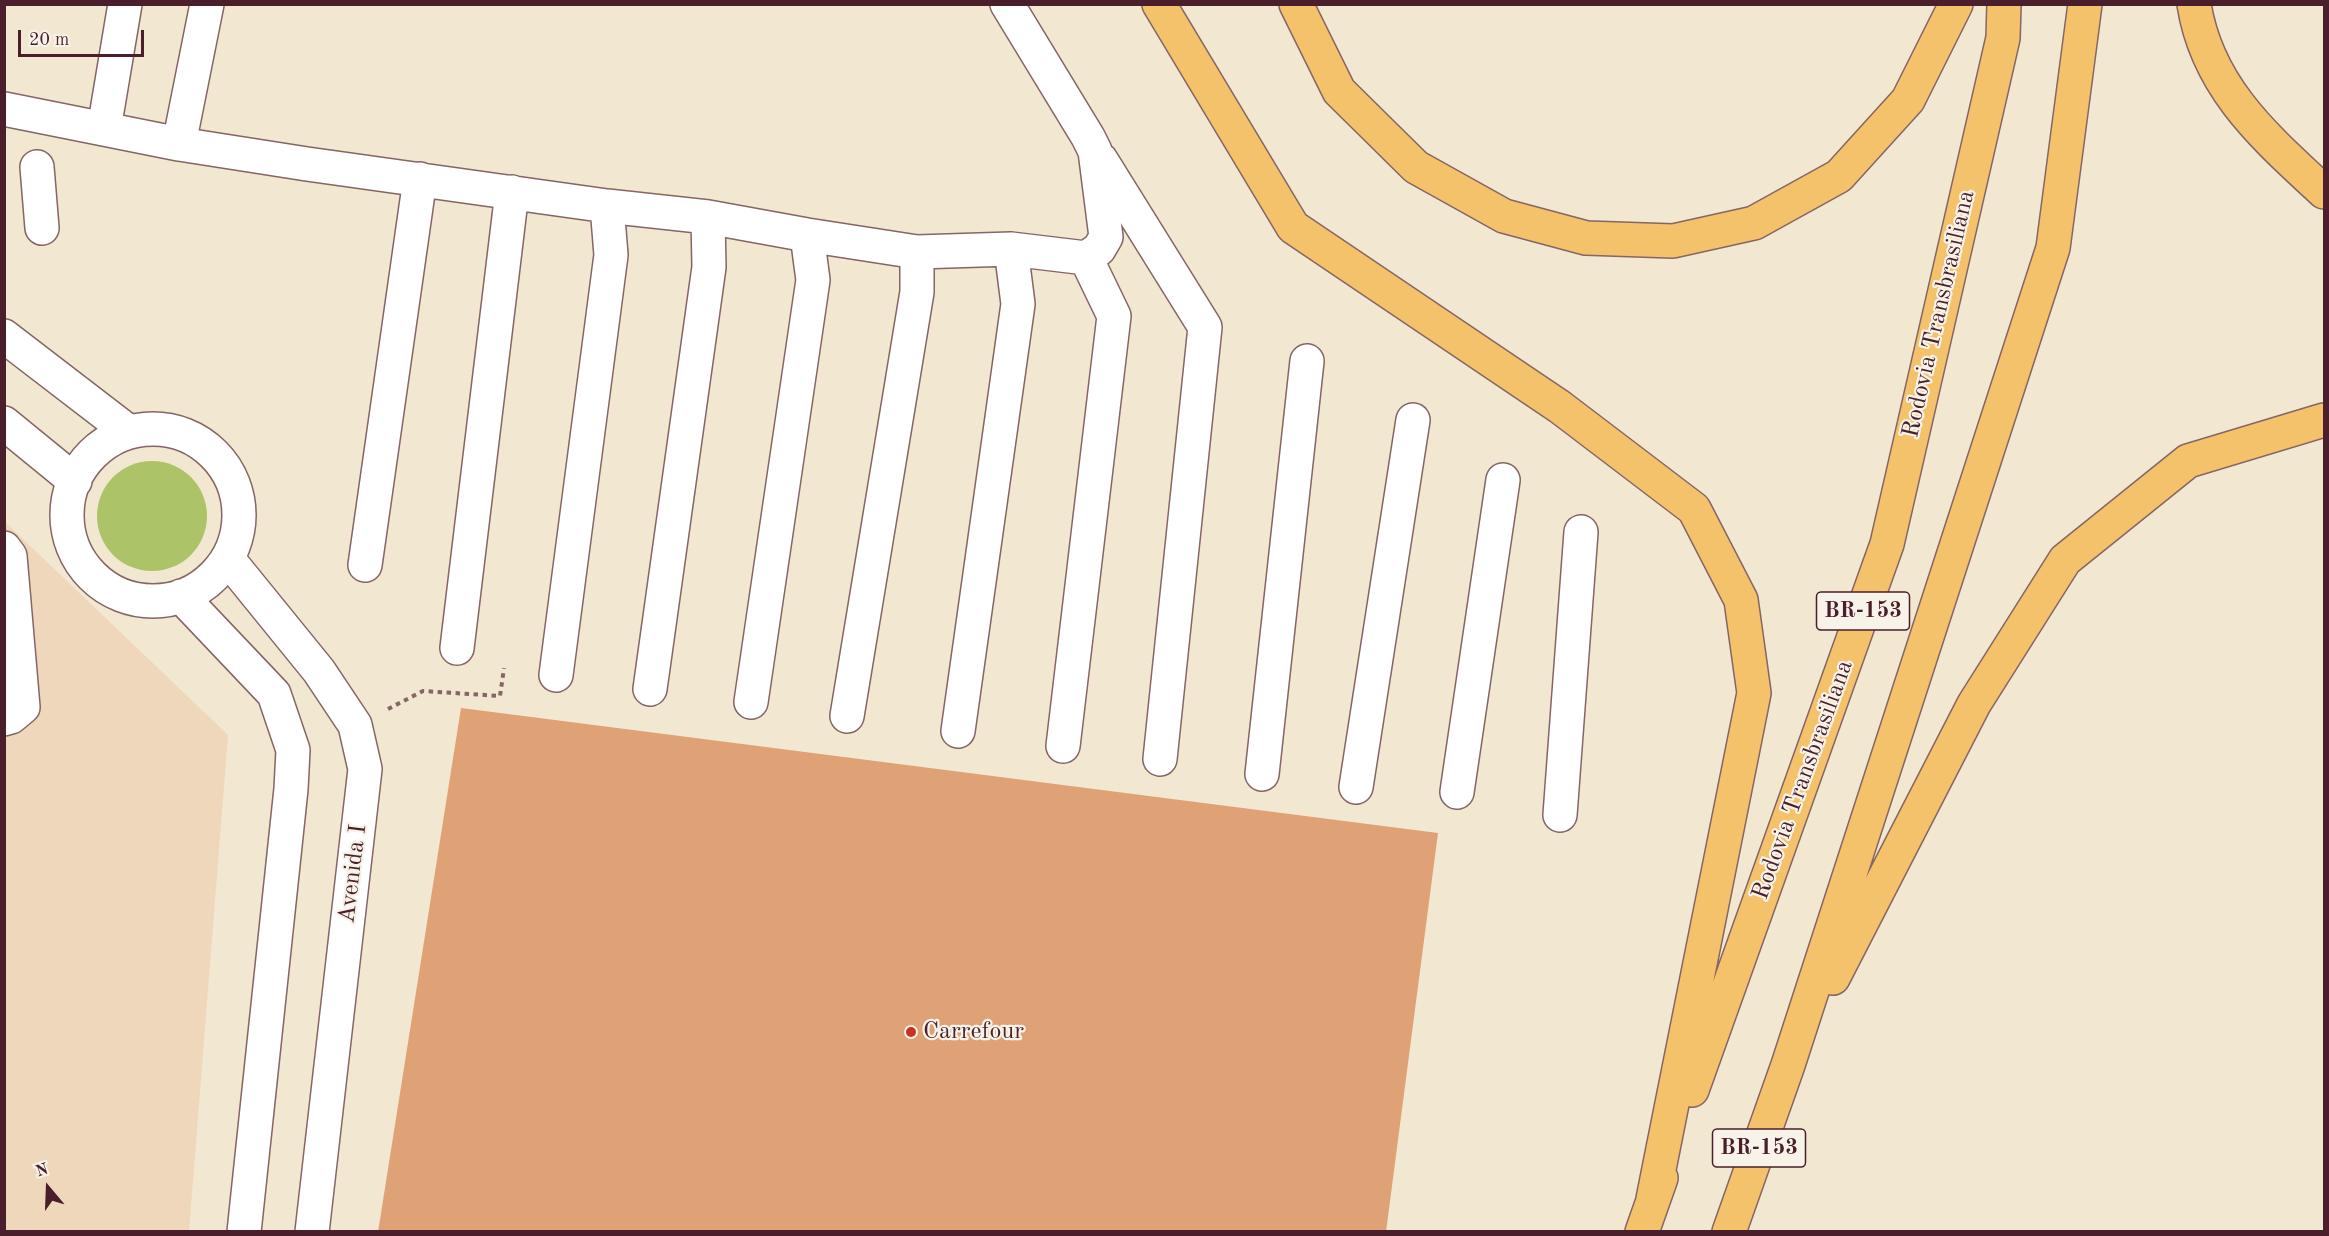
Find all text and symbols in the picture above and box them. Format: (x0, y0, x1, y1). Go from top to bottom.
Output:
scale bar (21, 18, 147, 56)
text: 20 m (29, 31, 69, 49)
street label: Rodovia Transbrasiliana (1897, 187, 1981, 441)
road number: BR-153 (1816, 592, 1910, 630)
street label: Rodovia Transbrasiliana (1746, 656, 1860, 904)
street label: Avenida I (333, 823, 373, 925)
place label: Carrefour (923, 1018, 1024, 1046)
marker: Carrefour (904, 1025, 918, 1039)
road number: BR-153 (1712, 1129, 1806, 1167)
north arrow (18, 1158, 78, 1218)
text: N (34, 1161, 51, 1181)

